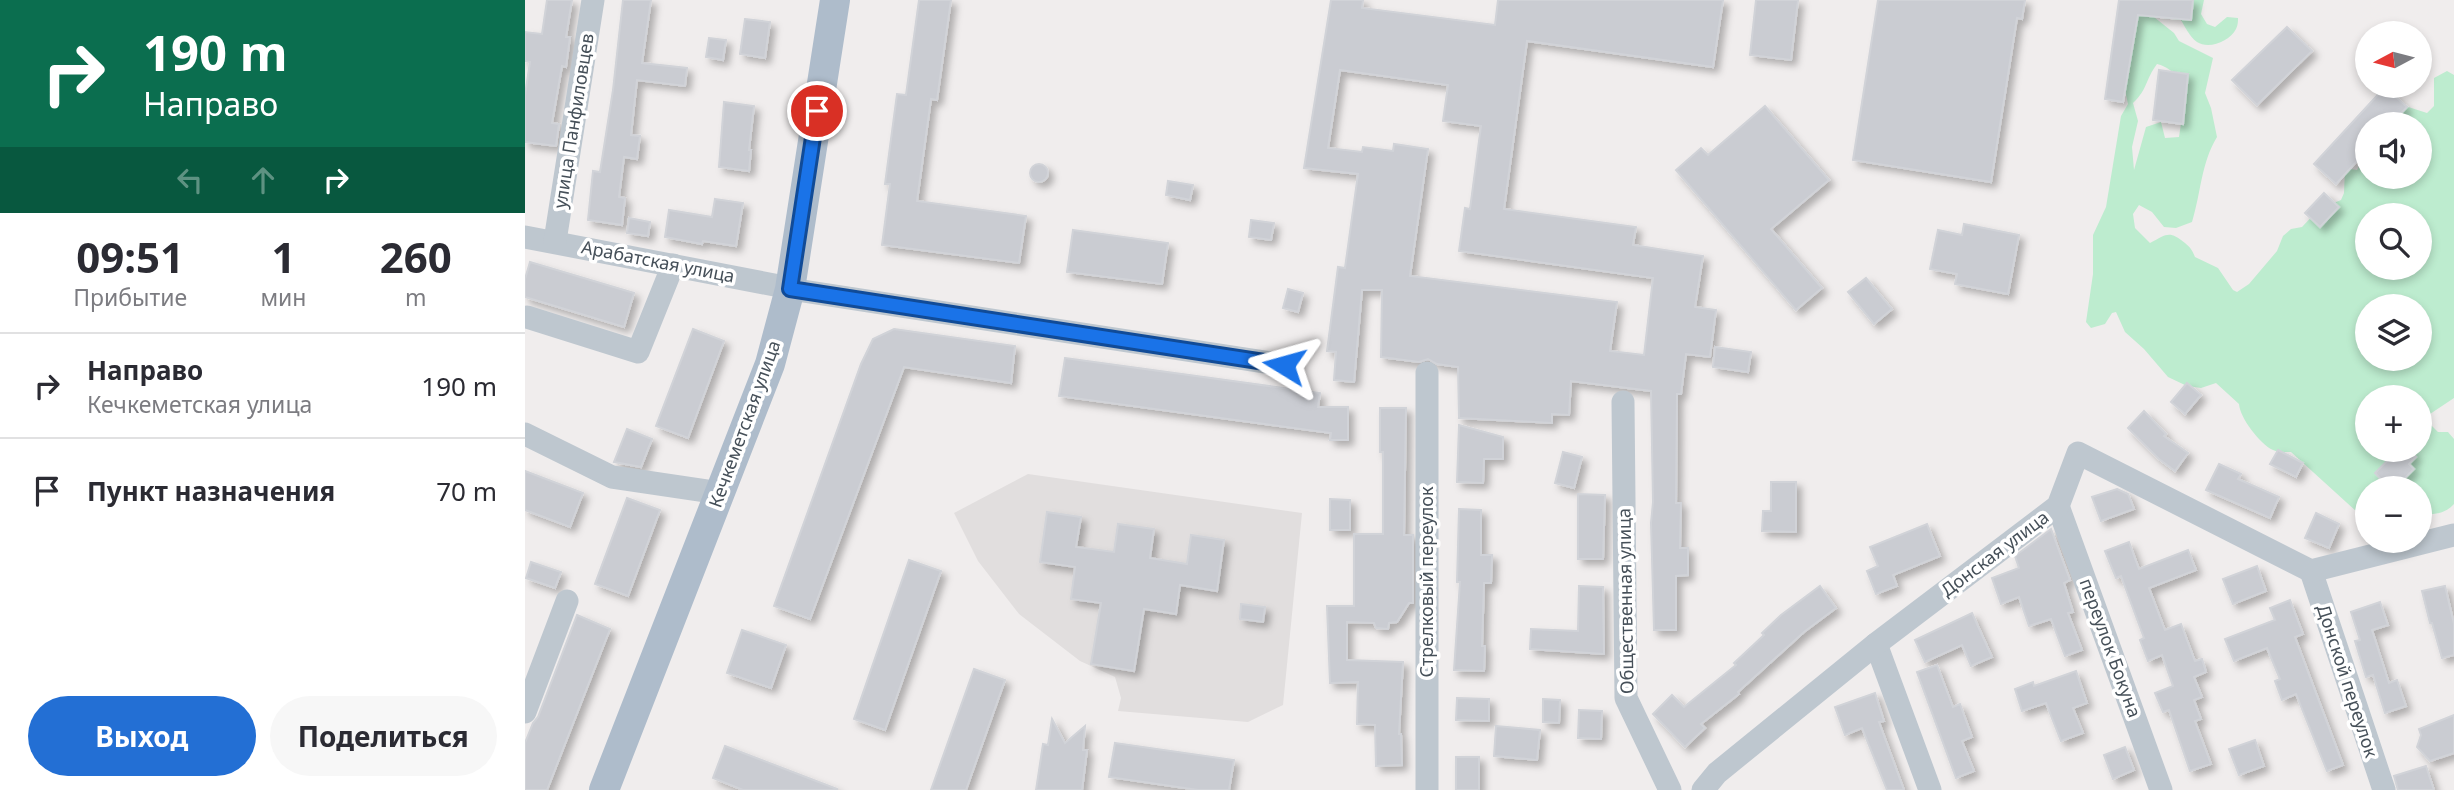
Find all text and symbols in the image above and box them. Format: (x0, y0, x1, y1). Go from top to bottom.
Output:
text: 190 m (143, 19, 288, 85)
north arrow (2355, 21, 2433, 98)
map controls (2355, 21, 2432, 553)
icon: right (28, 28, 119, 119)
street label: улица Панфиловцев (547, 32, 599, 210)
pin (787, 81, 847, 141)
text: Направо (143, 82, 278, 125)
icon: arrive (798, 92, 836, 130)
button: sound (2355, 112, 2432, 189)
icon: left (171, 161, 209, 199)
icon: ahead (244, 161, 282, 199)
icon: right (317, 161, 355, 199)
button: search (2355, 203, 2432, 280)
text: 09:51 (76, 228, 184, 285)
text: 1 (271, 228, 295, 285)
text: 260 (380, 228, 452, 285)
street label: Арабатская улица (580, 234, 737, 288)
text: Прибытие (73, 281, 187, 313)
text: мин (260, 281, 306, 313)
text: m (405, 281, 427, 313)
button: layers (2355, 294, 2432, 371)
position arrow (1247, 328, 1321, 402)
street label: Кечкеметская улица (703, 337, 785, 511)
text: Направо (87, 352, 203, 388)
icon: right (28, 367, 66, 405)
text: 190 m (421, 368, 497, 404)
button: + (2355, 385, 2432, 462)
text: Кечкеметская улица (87, 388, 312, 420)
icon: arrive (28, 472, 66, 510)
text: Пункт назначения (87, 473, 335, 509)
text: 70 m (436, 473, 497, 509)
button: − (2355, 476, 2432, 553)
street label: Стрелковый переулок (1414, 486, 1438, 678)
street label: Донская улица (1936, 505, 2053, 602)
street label: Общественная улица (1611, 508, 1639, 694)
street label: переулок Бокуна (2075, 575, 2147, 721)
street label: Донской переулок (2312, 601, 2384, 761)
button: Выход (28, 696, 256, 776)
button: Поделиться (270, 696, 497, 776)

